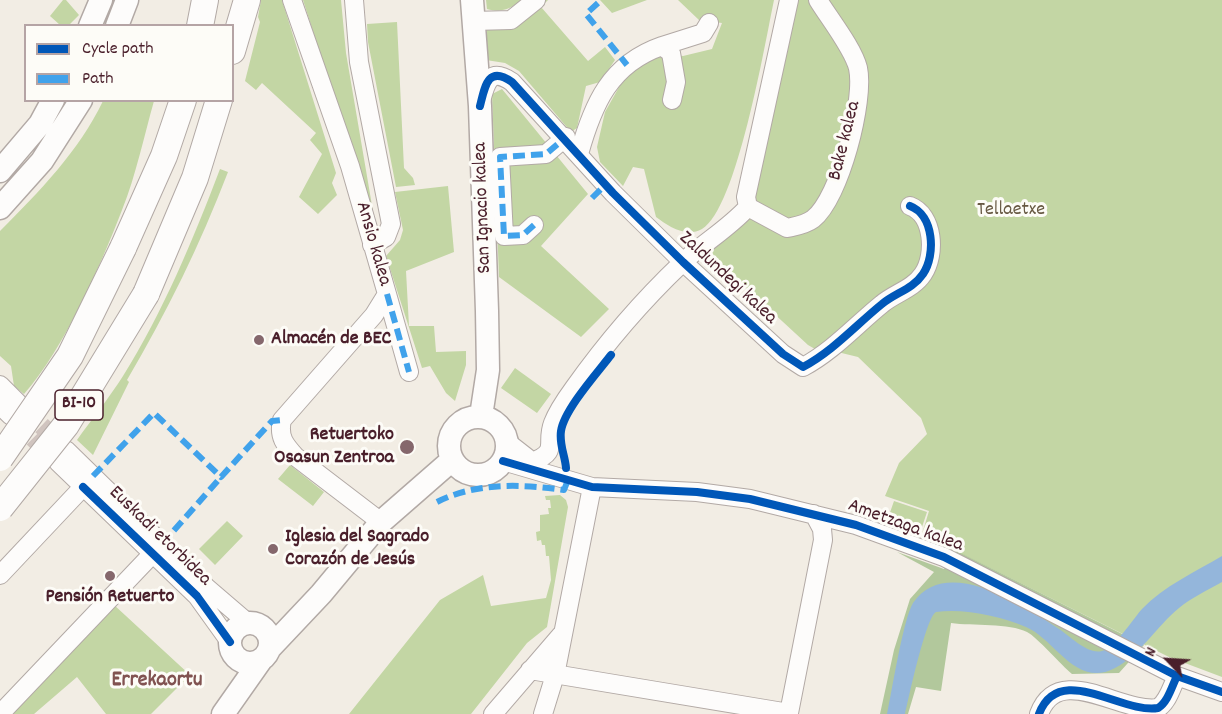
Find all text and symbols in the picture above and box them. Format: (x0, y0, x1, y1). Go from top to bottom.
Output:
legend (24, 24, 234, 102)
text: Cycle path (82, 37, 153, 62)
text: Path (82, 67, 114, 92)
street label: Bake kalea (825, 99, 867, 183)
street label: San Ignacio kalea (470, 142, 498, 274)
street label: Ansio kalea (349, 199, 395, 289)
park label: Tellaetxe (977, 199, 1045, 223)
street label: Zaldundegi kalea (673, 227, 781, 331)
place label: Almacén de BEC (271, 328, 391, 352)
marker: Almacén de BEC (252, 333, 266, 347)
road number: BI-10 (55, 390, 103, 420)
place label: Retuertoko Osasun Zentroa (274, 424, 394, 471)
marker: Retuertoko Osasun Zentroa (398, 438, 416, 456)
street label: Euskadi etorbidea (103, 482, 215, 592)
street label: Ametzaga kalea (844, 495, 966, 559)
place label: Iglesia del Sagrado Corazón de Jesús (285, 526, 429, 573)
marker: Iglesia del Sagrado Corazón de Jesús (266, 542, 280, 556)
marker: Pensión Retuerto (103, 569, 117, 583)
place label: Pensión Retuerto (46, 586, 174, 610)
north arrow (1138, 630, 1198, 690)
text: N (1139, 644, 1163, 661)
district label: Errekaortu (112, 669, 202, 695)

